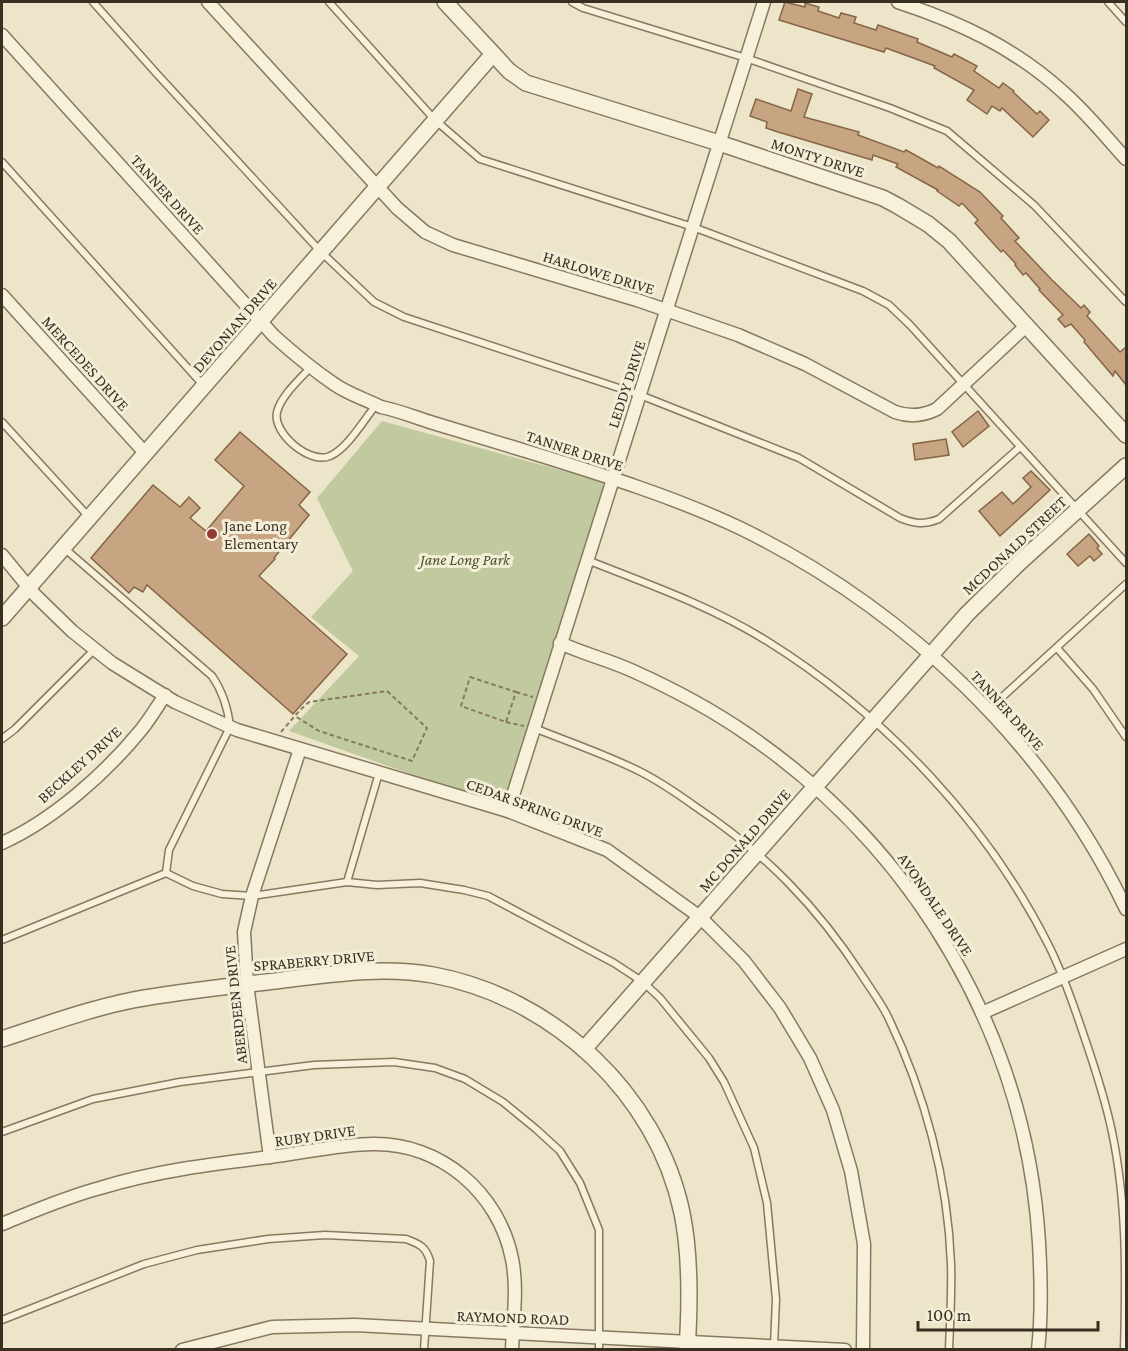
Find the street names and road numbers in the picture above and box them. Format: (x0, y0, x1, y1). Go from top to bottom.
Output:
street label: MONTY DRIVE (769, 134, 867, 181)
street label: TANNER DRIVE (127, 151, 208, 238)
street label: HARLOWE DRIVE (541, 247, 657, 298)
street label: DEVONIAN DRIVE (189, 275, 280, 376)
street label: MERCEDES DRIVE (39, 313, 133, 414)
street label: LEDDY DRIVE (604, 338, 649, 430)
street label: TANNER DRIVE (524, 427, 626, 474)
street label: MCDONALD STREET (959, 492, 1070, 598)
street label: TANNER DRIVE (967, 667, 1048, 754)
street label: BECKLEY DRIVE (34, 722, 125, 806)
street label: CEDAR SPRING DRIVE (464, 775, 606, 840)
street label: MC DONALD DRIVE (695, 785, 794, 895)
street label: AVONDALE DRIVE (895, 850, 976, 959)
street label: ABERDEEN DRIVE (221, 945, 250, 1065)
street label: SPRABERRY DRIVE (253, 947, 376, 974)
street label: RUBY DRIVE (274, 1121, 357, 1150)
street label: RAYMOND ROAD (456, 1307, 570, 1328)

